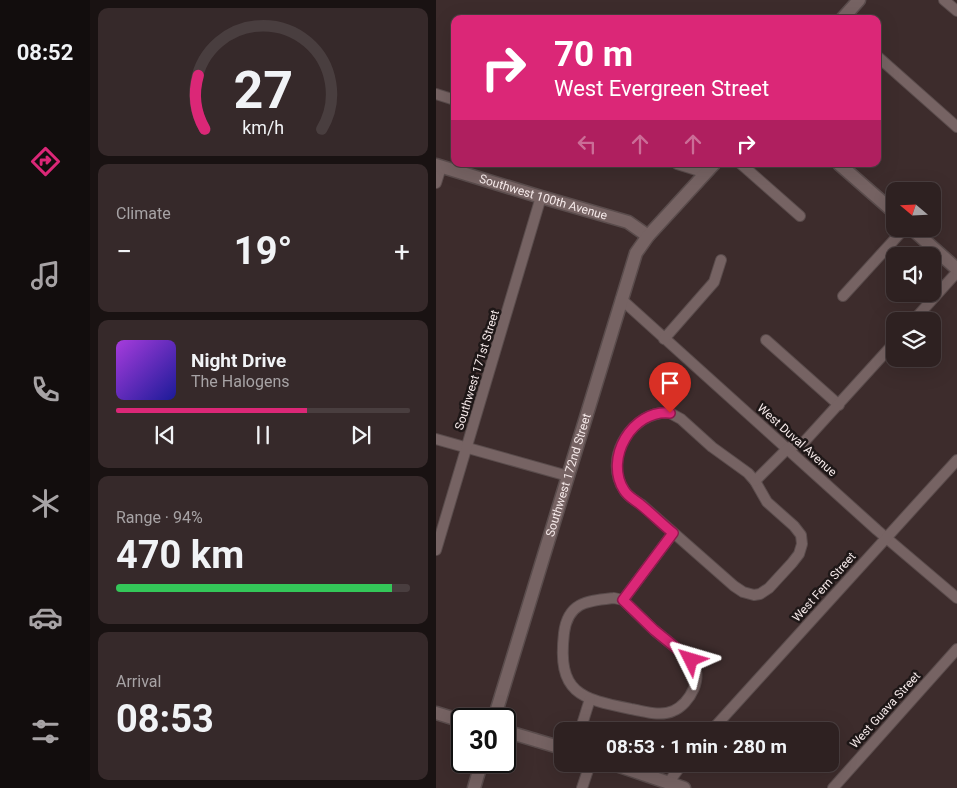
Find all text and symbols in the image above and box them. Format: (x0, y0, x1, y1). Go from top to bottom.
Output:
text: 70 m (554, 34, 633, 75)
icon: right (471, 35, 536, 100)
text: 08:52 (17, 40, 73, 65)
text: 27 (233, 60, 293, 121)
text: West Evergreen Street (554, 76, 769, 101)
text: km/h (242, 117, 284, 138)
icon: left (573, 130, 601, 158)
icon: ahead (626, 130, 654, 158)
icon: ahead (679, 130, 707, 158)
icon: right (732, 130, 760, 158)
icon: directions (28, 144, 63, 179)
street label: Southwest 100th Avenue (478, 172, 609, 223)
north arrow (886, 182, 941, 238)
map controls (886, 182, 941, 367)
text: Climate (116, 204, 171, 223)
text: 19° (234, 229, 292, 273)
text: − (116, 235, 132, 268)
text: + (394, 235, 410, 268)
button: sound (886, 247, 941, 302)
icon: music (28, 258, 63, 293)
street label: Southwest 171st Street (452, 308, 502, 432)
button: layers (886, 312, 941, 367)
text: Night Drive (191, 349, 286, 372)
pin (649, 362, 691, 413)
icon: arrive (656, 369, 684, 397)
icon: phone (28, 372, 63, 407)
text: The Halogens (191, 372, 290, 391)
street label: West Duval Avenue (754, 401, 840, 479)
street label: Southwest 172nd Street (543, 412, 594, 538)
icon: previous (151, 421, 179, 449)
icon: pause (249, 421, 277, 449)
icon: next (347, 421, 375, 449)
icon: climate (28, 486, 63, 521)
text: Range · 94% (116, 508, 203, 527)
text: 470 km (116, 533, 244, 577)
street label: West Fern Street (789, 550, 859, 624)
icon: car (28, 600, 63, 635)
position arrow (664, 633, 716, 685)
street label: West Guava Street (847, 669, 923, 751)
text: Arrival (116, 672, 161, 691)
text: 08:53 (116, 697, 214, 741)
speed limit sign: 30 (451, 708, 516, 773)
icon: filters (28, 714, 63, 749)
text: 08:53 · 1 min · 280 m (606, 735, 787, 758)

